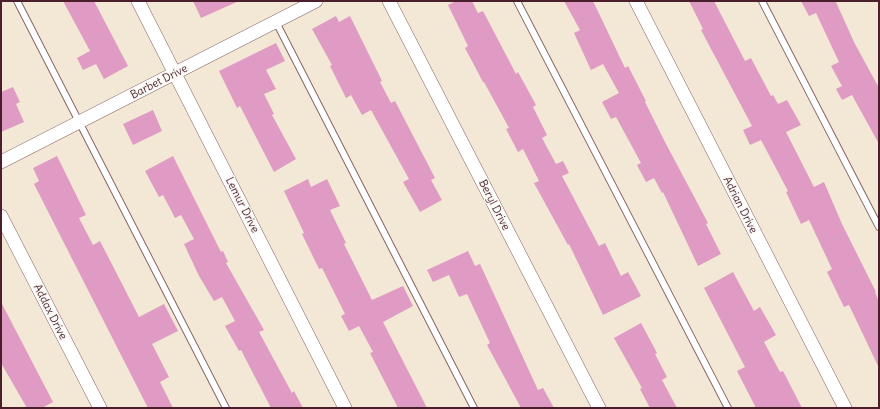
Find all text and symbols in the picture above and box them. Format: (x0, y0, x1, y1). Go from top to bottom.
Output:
street label: Barbet Drive (128, 62, 190, 102)
street label: Adrian Drive (720, 174, 760, 236)
street label: Lemur Drive (222, 175, 262, 235)
street label: Beryl Drive (476, 178, 512, 232)
street label: Addax Drive (30, 282, 70, 342)

